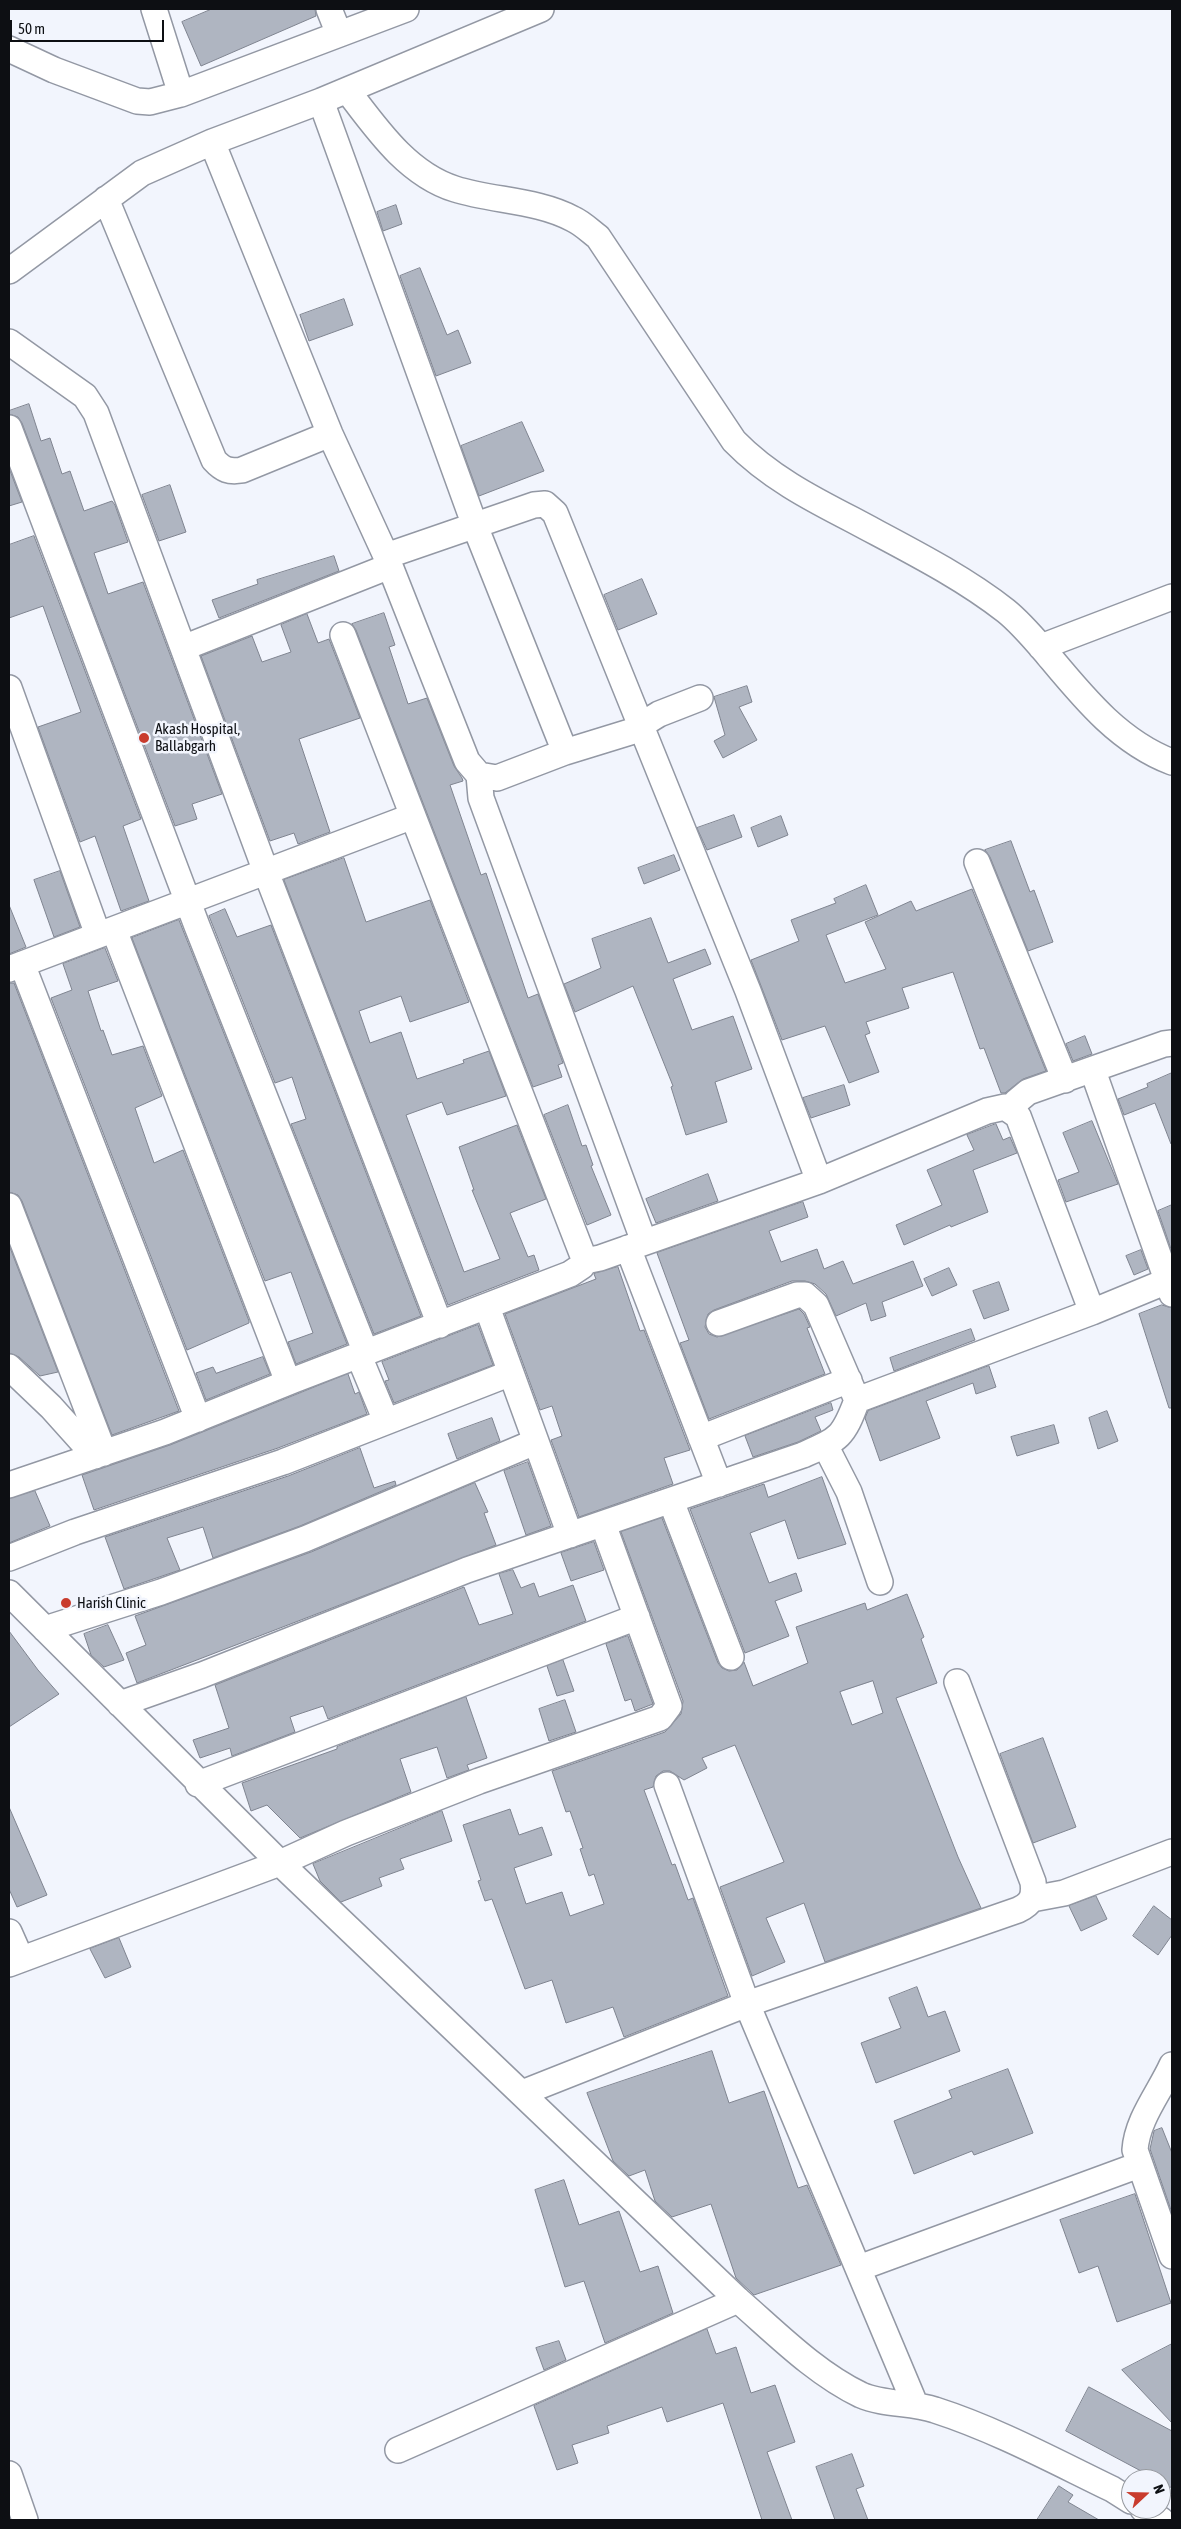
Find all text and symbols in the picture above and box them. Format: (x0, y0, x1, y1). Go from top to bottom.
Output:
scale bar (12, 10, 166, 42)
text: 50 m (18, 20, 45, 37)
place label: Akash Hospital, Ballabgarh (155, 720, 240, 755)
marker: Akash Hospital, Ballabgarh (137, 731, 151, 745)
place label: Harish Clinic (77, 1594, 146, 1612)
marker: Harish Clinic (59, 1596, 73, 1610)
north arrow (1121, 2469, 1171, 2519)
text: N (1150, 2482, 1168, 2496)

